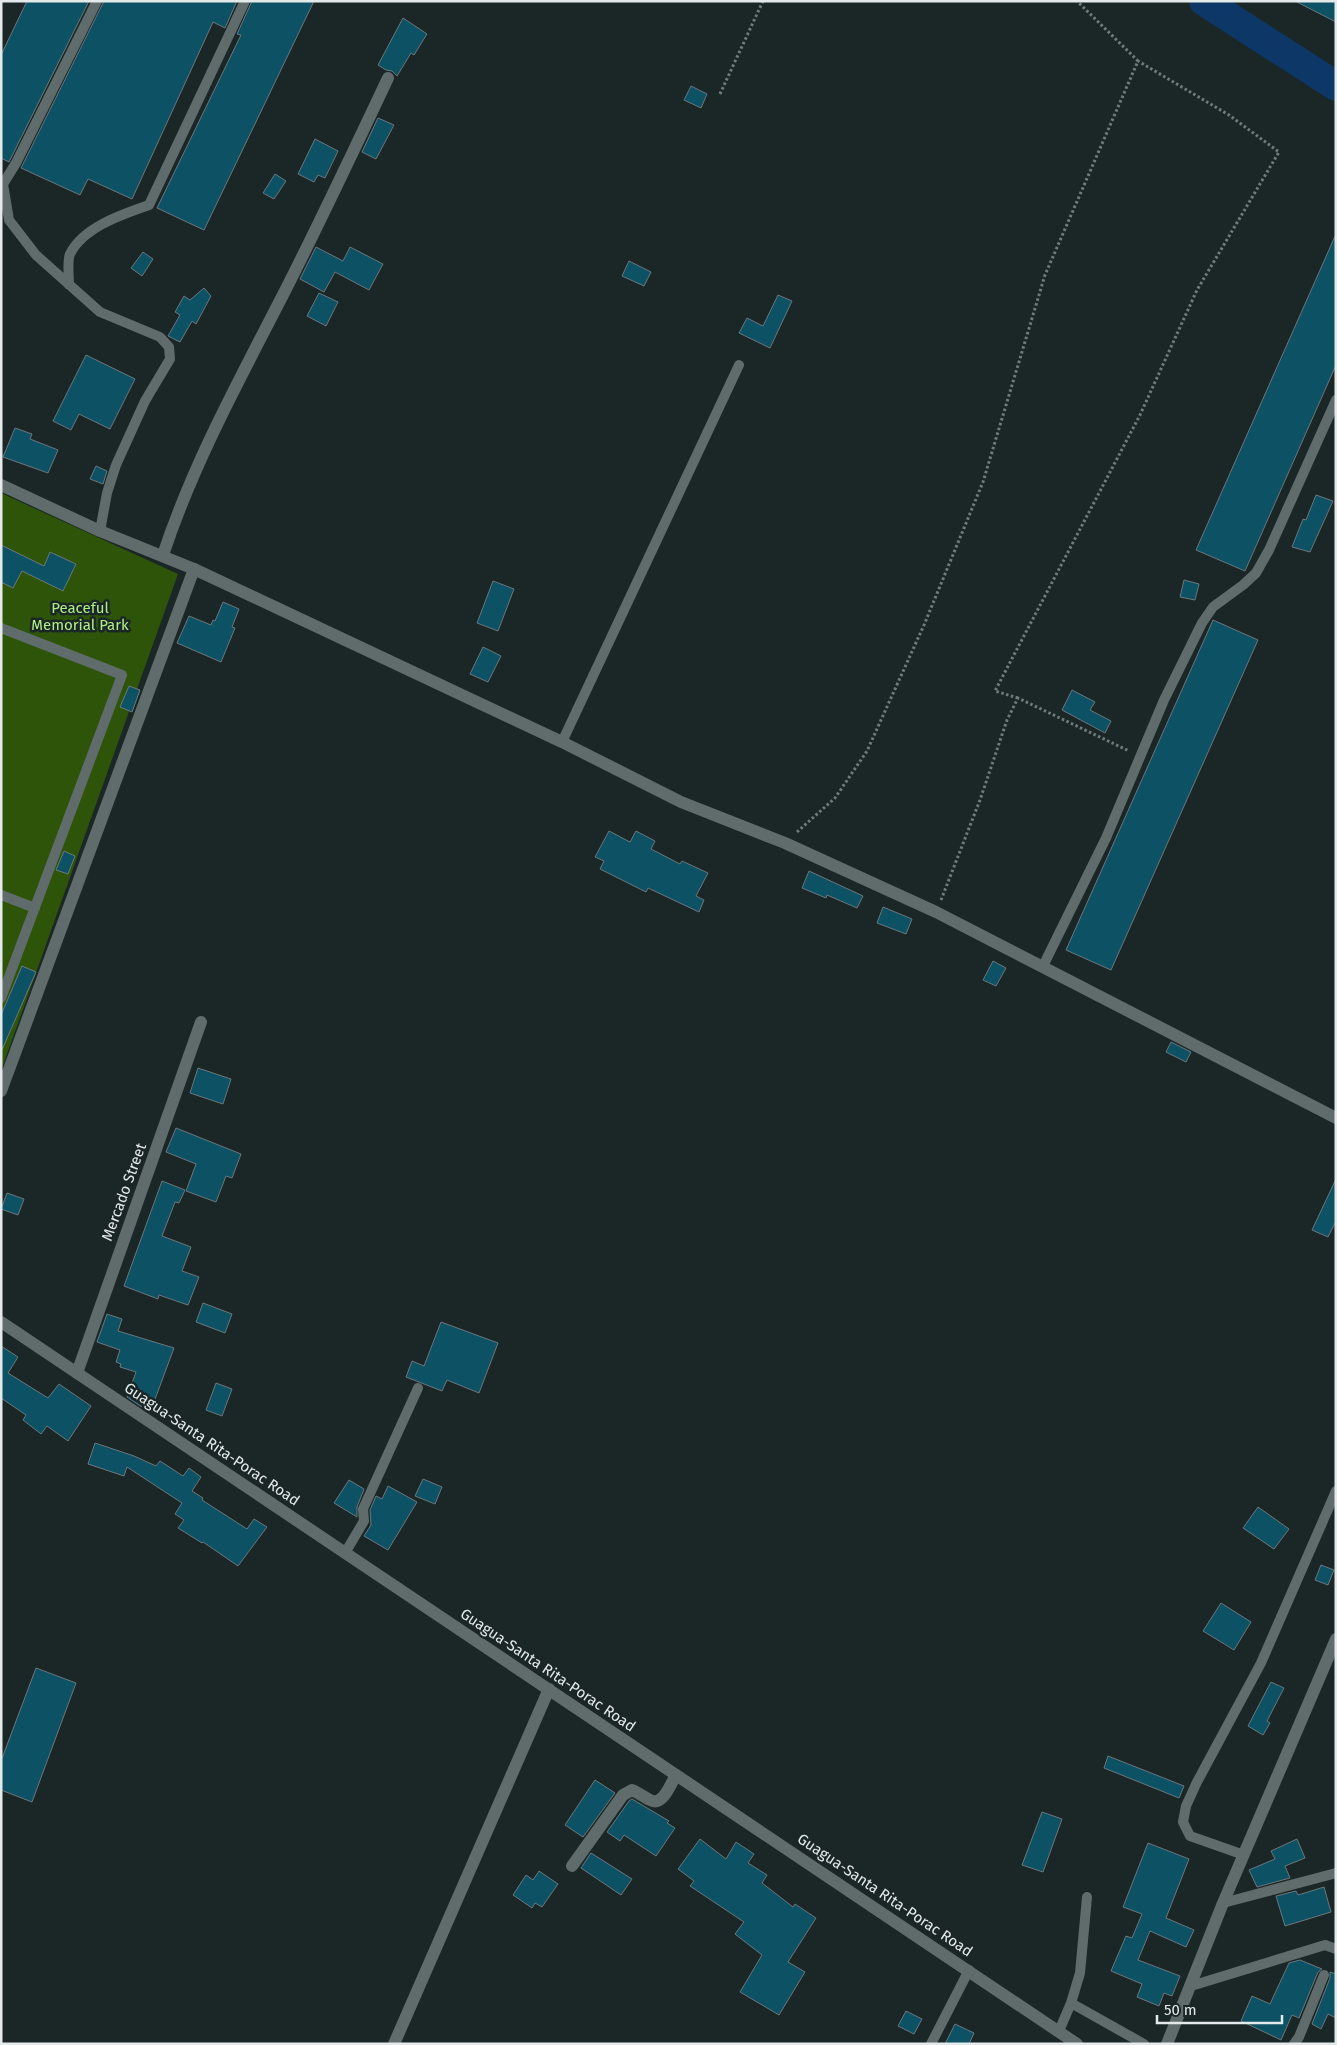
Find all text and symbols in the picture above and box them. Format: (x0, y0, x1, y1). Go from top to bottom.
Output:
park label: Peaceful Memorial Park (31, 599, 129, 634)
street label: Mercado Street (98, 1140, 150, 1243)
street label: Guagua-Santa Rita-Porac Road (121, 1379, 303, 1509)
street label: Guagua-Santa Rita-Porac Road (457, 1605, 639, 1735)
street label: Guagua-Santa Rita-Porac Road (794, 1830, 976, 1960)
scale bar (1157, 1992, 1282, 2024)
text: 50 m (1164, 2001, 1197, 2019)

